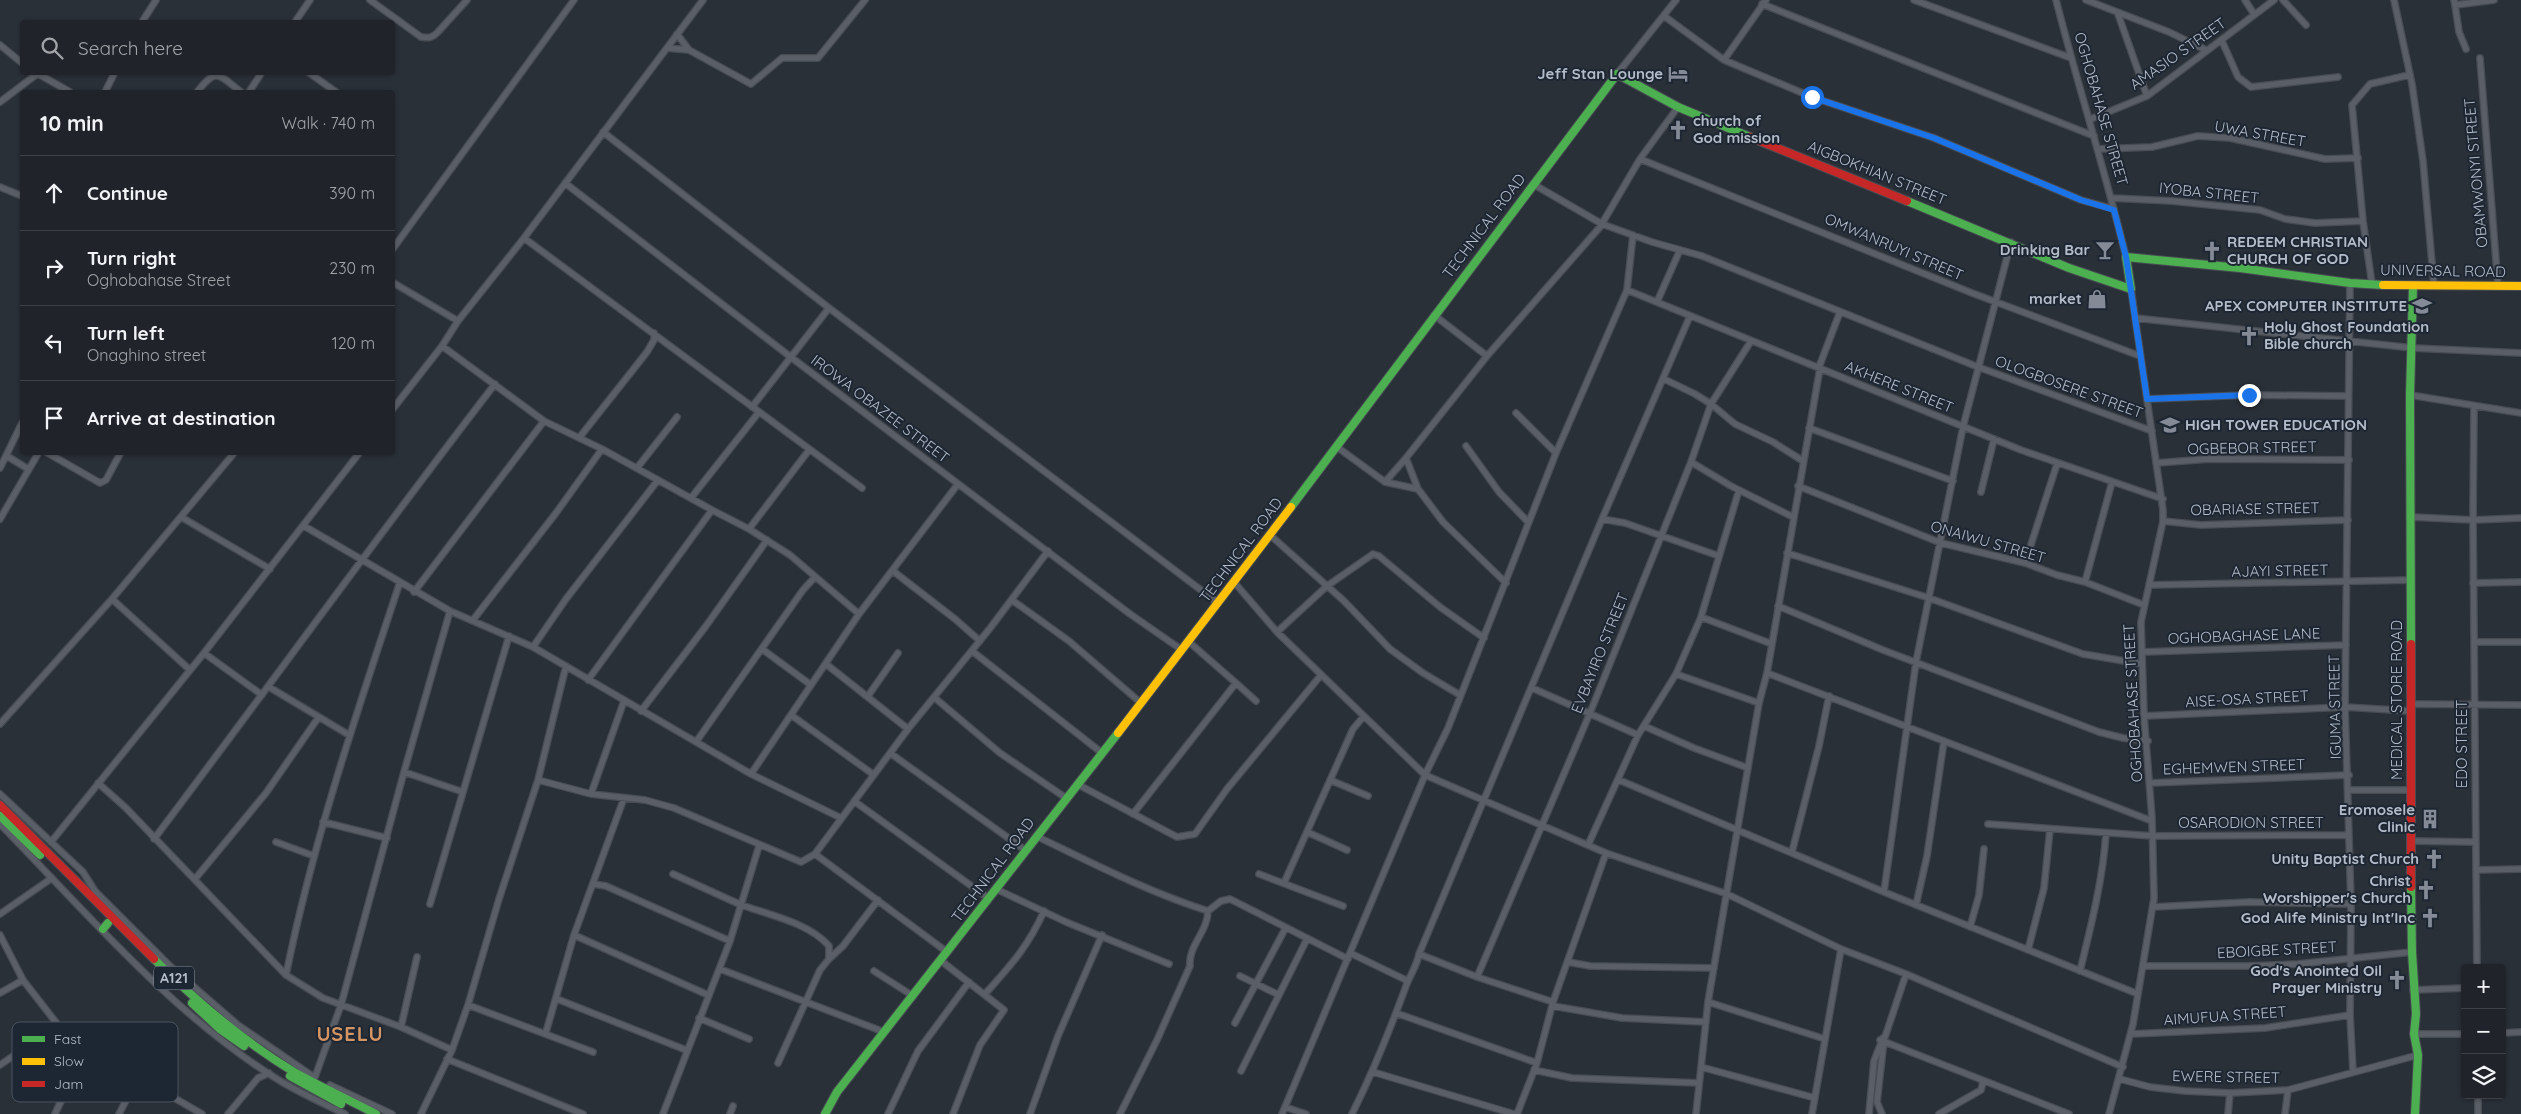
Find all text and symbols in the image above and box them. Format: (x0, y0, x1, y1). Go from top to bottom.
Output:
street label: AMASIO STREET (2126, 13, 2230, 94)
search box (20, 20, 395, 75)
street label: OGHOBAHASE STREET (2070, 30, 2133, 188)
icon: search (38, 34, 66, 62)
text: Search here (78, 36, 183, 60)
hotel icon: Jeff Stan Lounge (1667, 63, 1689, 85)
place label: Jeff Stan Lounge (1537, 64, 1663, 83)
route start (1801, 86, 1824, 109)
street label: OBAMWONYI STREET (2459, 97, 2492, 249)
text: 10 min (40, 110, 104, 136)
place label: church of God mission (1693, 111, 1780, 147)
text: Walk · 740 m (281, 113, 375, 133)
street label: UWA STREET (2213, 116, 2307, 151)
church icon: church of God mission (1667, 119, 1689, 141)
street label: AIGBOKHIAN STREET (1805, 136, 1949, 209)
street label: TECHNICAL ROAD (1438, 169, 1529, 282)
street label: IYOBA STREET (2158, 178, 2260, 207)
icon: ahead (40, 179, 68, 207)
text: Continue (87, 181, 168, 205)
text: 390 m (329, 183, 375, 203)
street label: OMWANRUYI STREET (1822, 209, 1967, 284)
place label: REDEEM CHRISTIAN CHURCH OF GOD (2227, 232, 2368, 268)
bar icon: Drinking Bar (2094, 239, 2116, 261)
place label: Drinking Bar (2000, 240, 2090, 259)
church icon: REDEEM CHRISTIAN CHURCH OF GOD (2201, 240, 2223, 262)
text: Turn right (87, 246, 176, 270)
icon: right (40, 254, 68, 282)
text: 230 m (329, 258, 375, 278)
street label: UNIVERSAL ROAD (2380, 260, 2506, 281)
text: Oghobahase Street (87, 270, 231, 290)
shop icon: market (2086, 288, 2108, 310)
place label: market (2029, 289, 2082, 308)
school or university icon: APEX COMPUTER INSTITUTE (2411, 295, 2433, 317)
place label: APEX COMPUTER INSTITUTE (2205, 296, 2407, 315)
place label: Holy Ghost Foundation Bible church (2264, 317, 2429, 353)
text: Turn left (87, 321, 165, 345)
church icon: Holy Ghost Foundation Bible church (2238, 325, 2260, 347)
icon: left (40, 329, 68, 357)
text: 120 m (332, 333, 375, 353)
text: Onaghino street (87, 345, 206, 365)
street label: IROWA OBAZEE STREET (807, 350, 953, 467)
street label: OLOGBOSERE STREET (1993, 351, 2146, 422)
street label: AKHERE STREET (1842, 356, 1956, 417)
route end (2238, 384, 2261, 407)
icon: arrive (40, 404, 68, 432)
text: Arrive at destination (87, 406, 276, 430)
school or university icon: HIGH TOWER EDUCATION (2159, 414, 2181, 436)
place label: HIGH TOWER EDUCATION (2185, 415, 2367, 434)
street label: OGBEBOR STREET (2187, 437, 2317, 458)
street label: TECHNICAL ROAD (1195, 493, 1286, 606)
street label: OBARIASE STREET (2190, 498, 2320, 519)
street label: ONAIWU STREET (1928, 516, 2048, 567)
street label: AJAYI STREET (2231, 560, 2329, 581)
street label: EVBAYIRO STREET (1567, 590, 1632, 716)
street label: MEDICAL STORE ROAD (2387, 620, 2406, 780)
street label: OGHOBAHASE STREET (2119, 623, 2146, 783)
street label: OGHOBAGHASE LANE (2167, 623, 2321, 648)
street label: IGUMA STREET (2324, 654, 2345, 760)
street label: AISE-OSA STREET (2185, 686, 2309, 711)
street label: EDO STREET (2452, 700, 2471, 788)
street label: EGHEMWEN STREET (2163, 755, 2305, 778)
place label: Eromosele Clinic (2339, 800, 2415, 836)
building icon: Eromosele Clinic (2419, 808, 2441, 830)
street label: TECHNICAL ROAD (947, 813, 1038, 926)
street label: OSARODION STREET (2178, 813, 2324, 832)
church icon: Unity Baptist Church (2423, 848, 2445, 870)
place label: Unity Baptist Church (2271, 849, 2419, 868)
place label: Christ Worshipper's Church (2263, 871, 2411, 907)
church icon: Christ Worshipper's Church (2415, 879, 2437, 901)
church icon: God Alife Ministry Int'Inc (2419, 907, 2441, 929)
place label: God Alife Ministry Int'Inc (2241, 908, 2415, 927)
street label: EBOIGBE STREET (2217, 937, 2337, 962)
place label: God's Anointed Oil Prayer Ministry (2250, 961, 2382, 997)
map controls (2461, 964, 2506, 1099)
button: + (2461, 964, 2506, 1009)
road number: A121 (154, 966, 194, 990)
church icon: God's Anointed Oil Prayer Ministry (2386, 969, 2408, 991)
street label: AIMUFUA STREET (2163, 1002, 2287, 1029)
button: − (2461, 1009, 2506, 1054)
district label: USELU (316, 1021, 384, 1046)
legend (12, 1022, 178, 1102)
text: Fast (54, 1030, 82, 1048)
text: Slow (54, 1052, 84, 1070)
button: layers (2461, 1054, 2506, 1099)
street label: EWERE STREET (2172, 1066, 2280, 1087)
text: Jam (54, 1075, 83, 1093)

